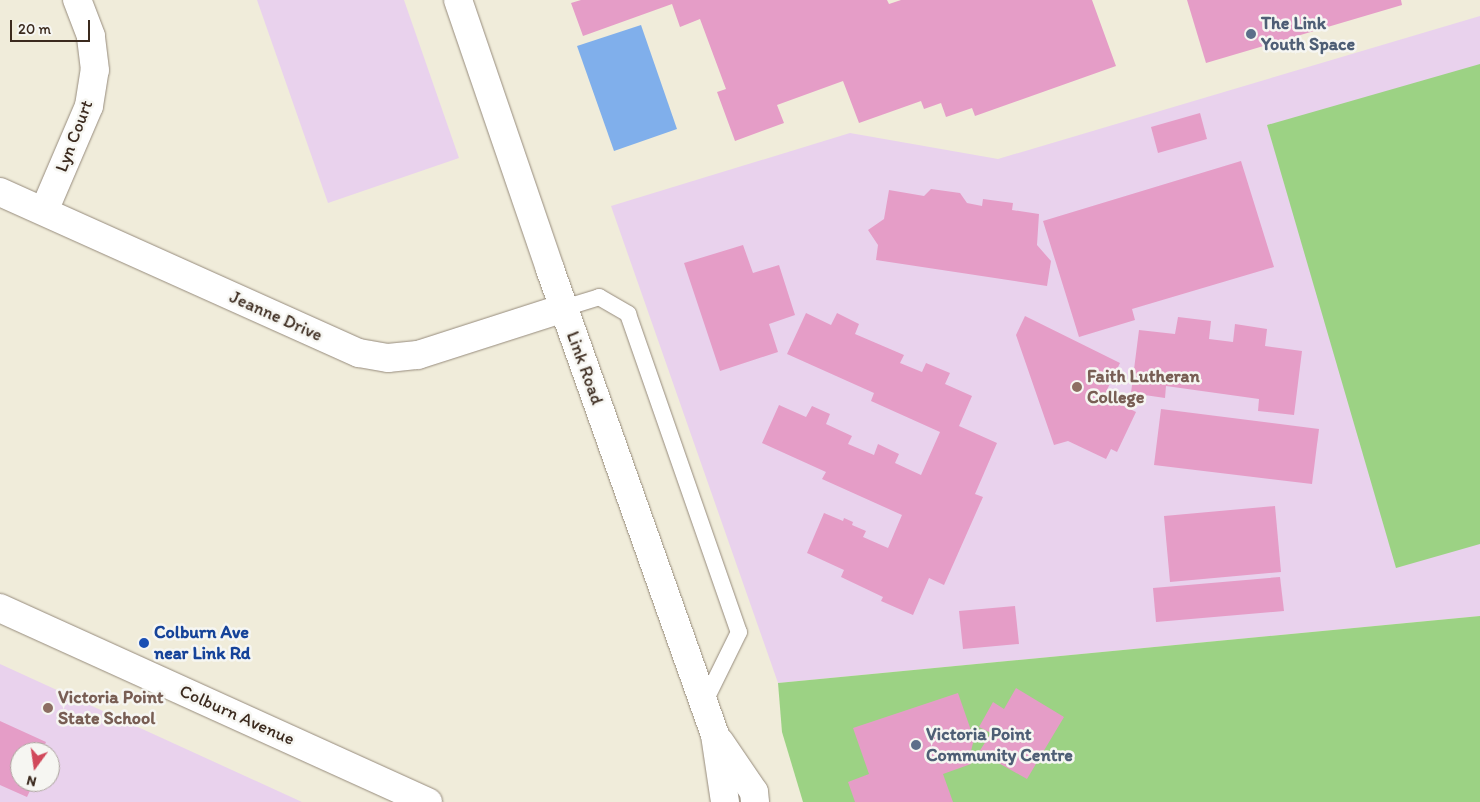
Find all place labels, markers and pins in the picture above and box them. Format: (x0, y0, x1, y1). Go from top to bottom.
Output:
place label: The Link Youth Space (1261, 13, 1355, 56)
marker: The Link Youth Space (1245, 28, 1257, 40)
place label: Faith Lutheran College (1087, 366, 1200, 408)
marker: Faith Lutheran College (1071, 381, 1083, 393)
place label: Colburn Ave near Link Rd (154, 622, 250, 664)
marker: Colburn Ave near Link Rd (138, 637, 150, 649)
place label: Victoria Point State School (58, 687, 163, 730)
marker: Victoria Point State School (42, 702, 54, 714)
place label: Victoria Point Community Centre (926, 724, 1073, 766)
marker: Victoria Point Community Centre (910, 739, 922, 751)

